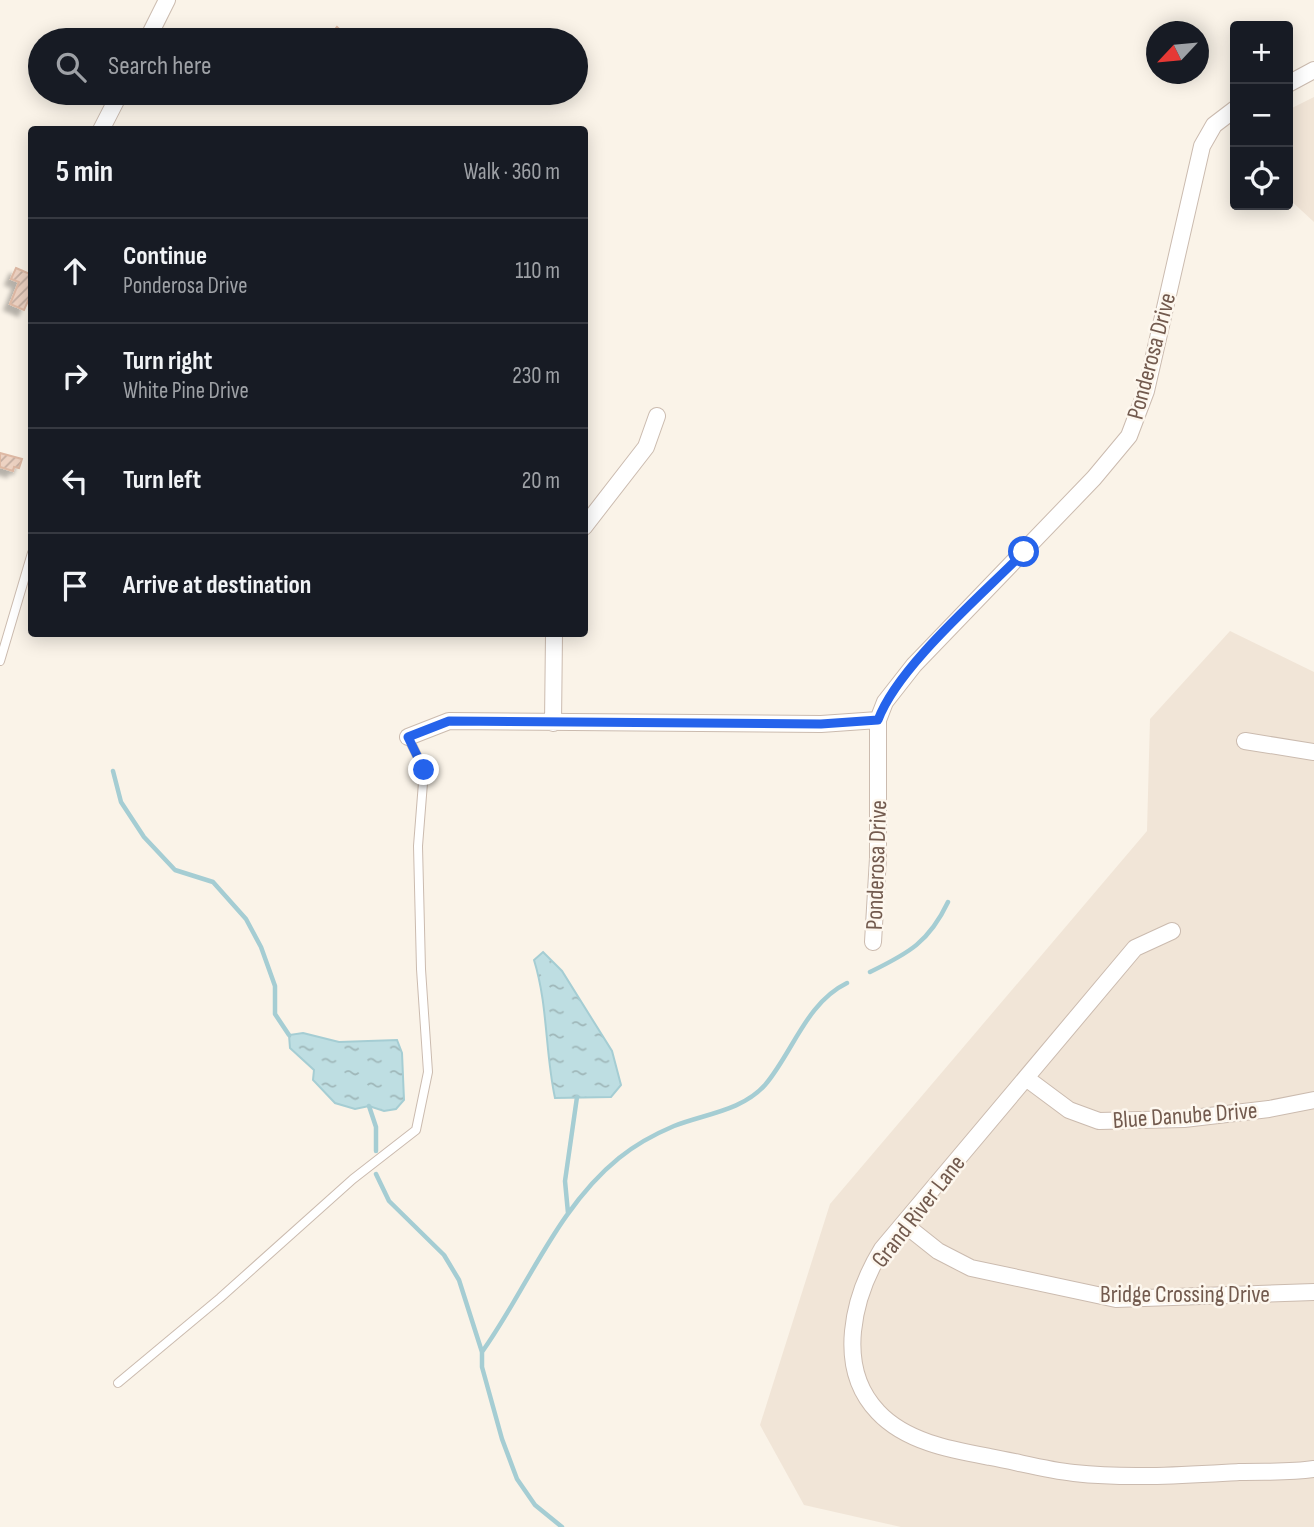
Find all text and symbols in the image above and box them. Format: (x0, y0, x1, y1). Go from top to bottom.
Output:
north arrow (1146, 21, 1209, 84)
map controls (1230, 21, 1293, 210)
button: + (1230, 21, 1293, 84)
search box (28, 28, 588, 105)
icon: search (52, 48, 90, 86)
text: Search here (108, 51, 211, 82)
button: − (1230, 84, 1293, 147)
button: locate (1230, 147, 1293, 210)
text: 5 min (56, 154, 113, 190)
text: Walk · 360 m (463, 158, 560, 186)
text: Continue (123, 241, 207, 272)
icon: ahead (56, 252, 94, 290)
text: 110 m (515, 257, 560, 285)
text: Ponderosa Drive (123, 272, 248, 300)
street label: Ponderosa Drive (1121, 290, 1182, 423)
text: Turn right (123, 346, 212, 377)
icon: right (56, 357, 94, 395)
text: 230 m (512, 362, 560, 390)
text: White Pine Drive (123, 377, 249, 405)
icon: left (56, 462, 94, 500)
text: Turn left (123, 465, 201, 496)
text: 20 m (522, 467, 560, 495)
route start (1008, 536, 1039, 567)
icon: arrive (56, 567, 94, 605)
text: Arrive at destination (123, 570, 311, 601)
route end (408, 754, 439, 785)
street label: Ponderosa Drive (860, 800, 893, 930)
street label: Blue Danube Drive (1112, 1096, 1258, 1135)
street label: Grand River Lane (865, 1149, 971, 1273)
street label: Bridge Crossing Drive (1100, 1280, 1270, 1309)

